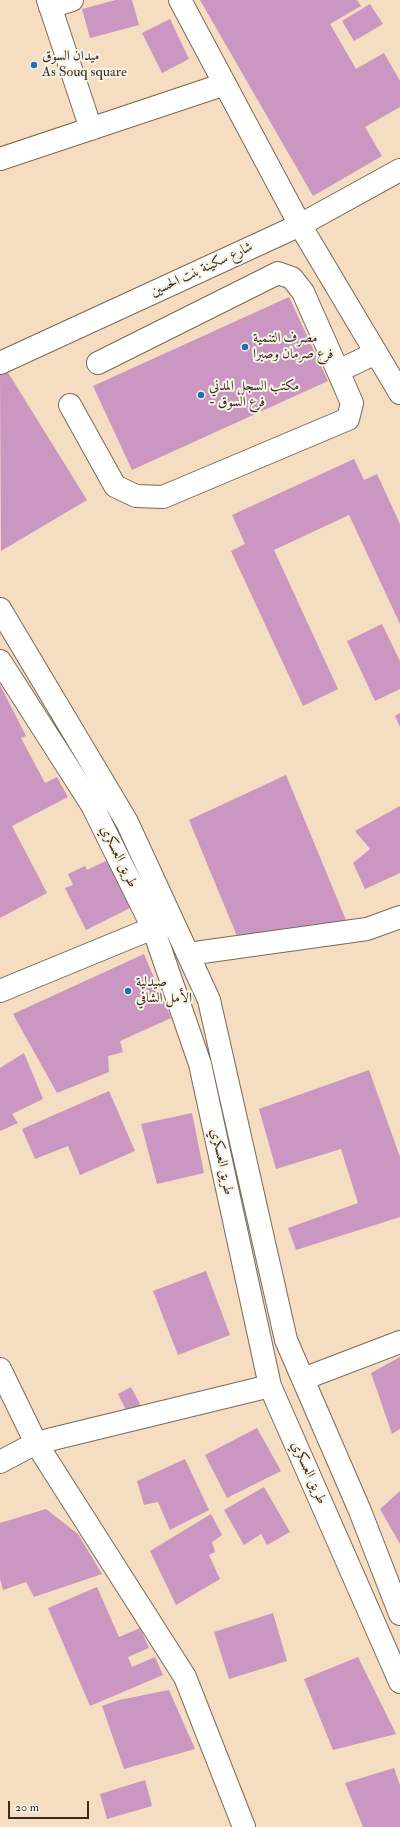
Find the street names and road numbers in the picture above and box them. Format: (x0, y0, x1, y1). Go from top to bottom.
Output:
street label: شارع سكينة بنت الحسين (148, 239, 256, 301)
street label: طريق العسكري (96, 823, 140, 891)
street label: طريق العسكري (206, 1127, 236, 1197)
street label: طريق العسكري (287, 1439, 329, 1507)

